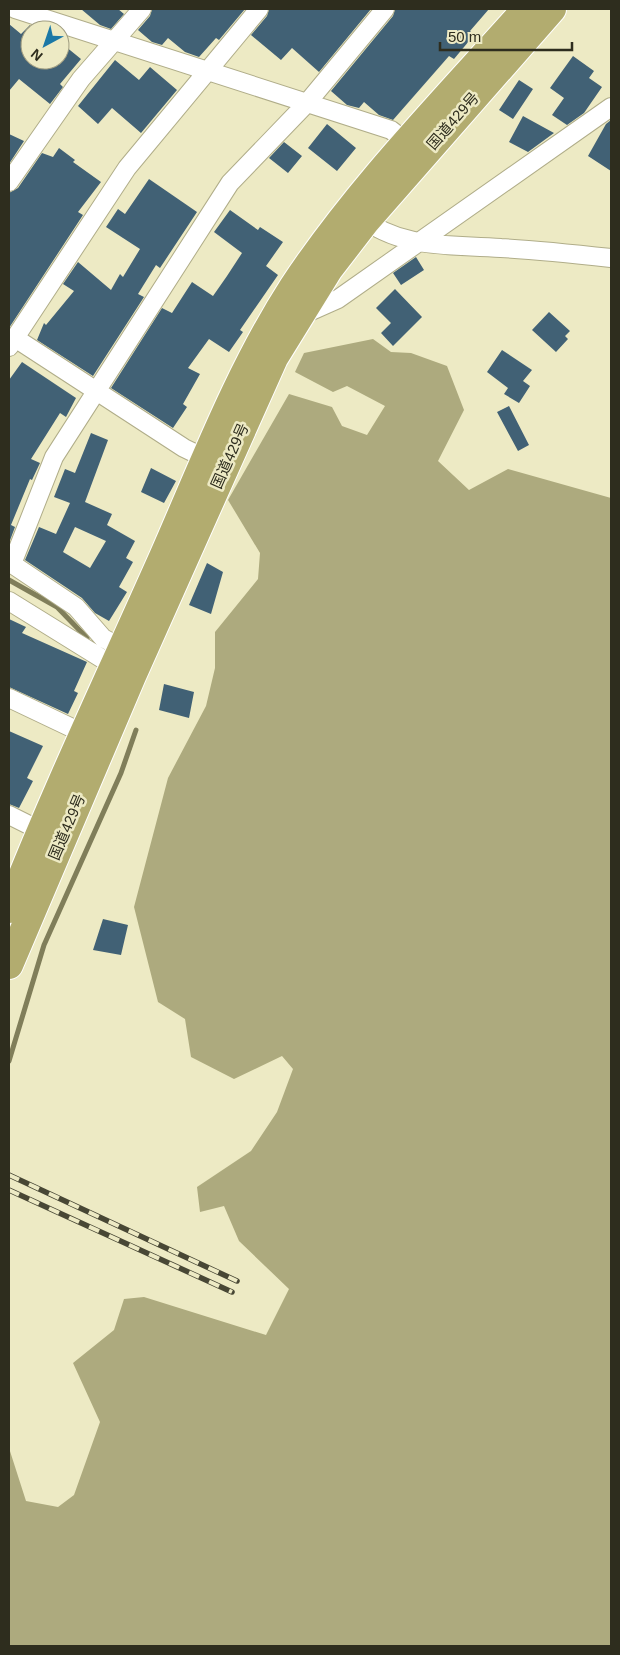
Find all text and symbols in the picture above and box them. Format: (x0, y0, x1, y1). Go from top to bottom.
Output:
north arrow (20, 20, 70, 70)
scale bar (440, 20, 572, 52)
text: 50 m (448, 28, 481, 45)
text: N (28, 46, 46, 64)
street label: 国道429号 (423, 89, 482, 153)
street label: 国道429号 (208, 420, 252, 491)
street label: 国道429号 (45, 791, 88, 862)

